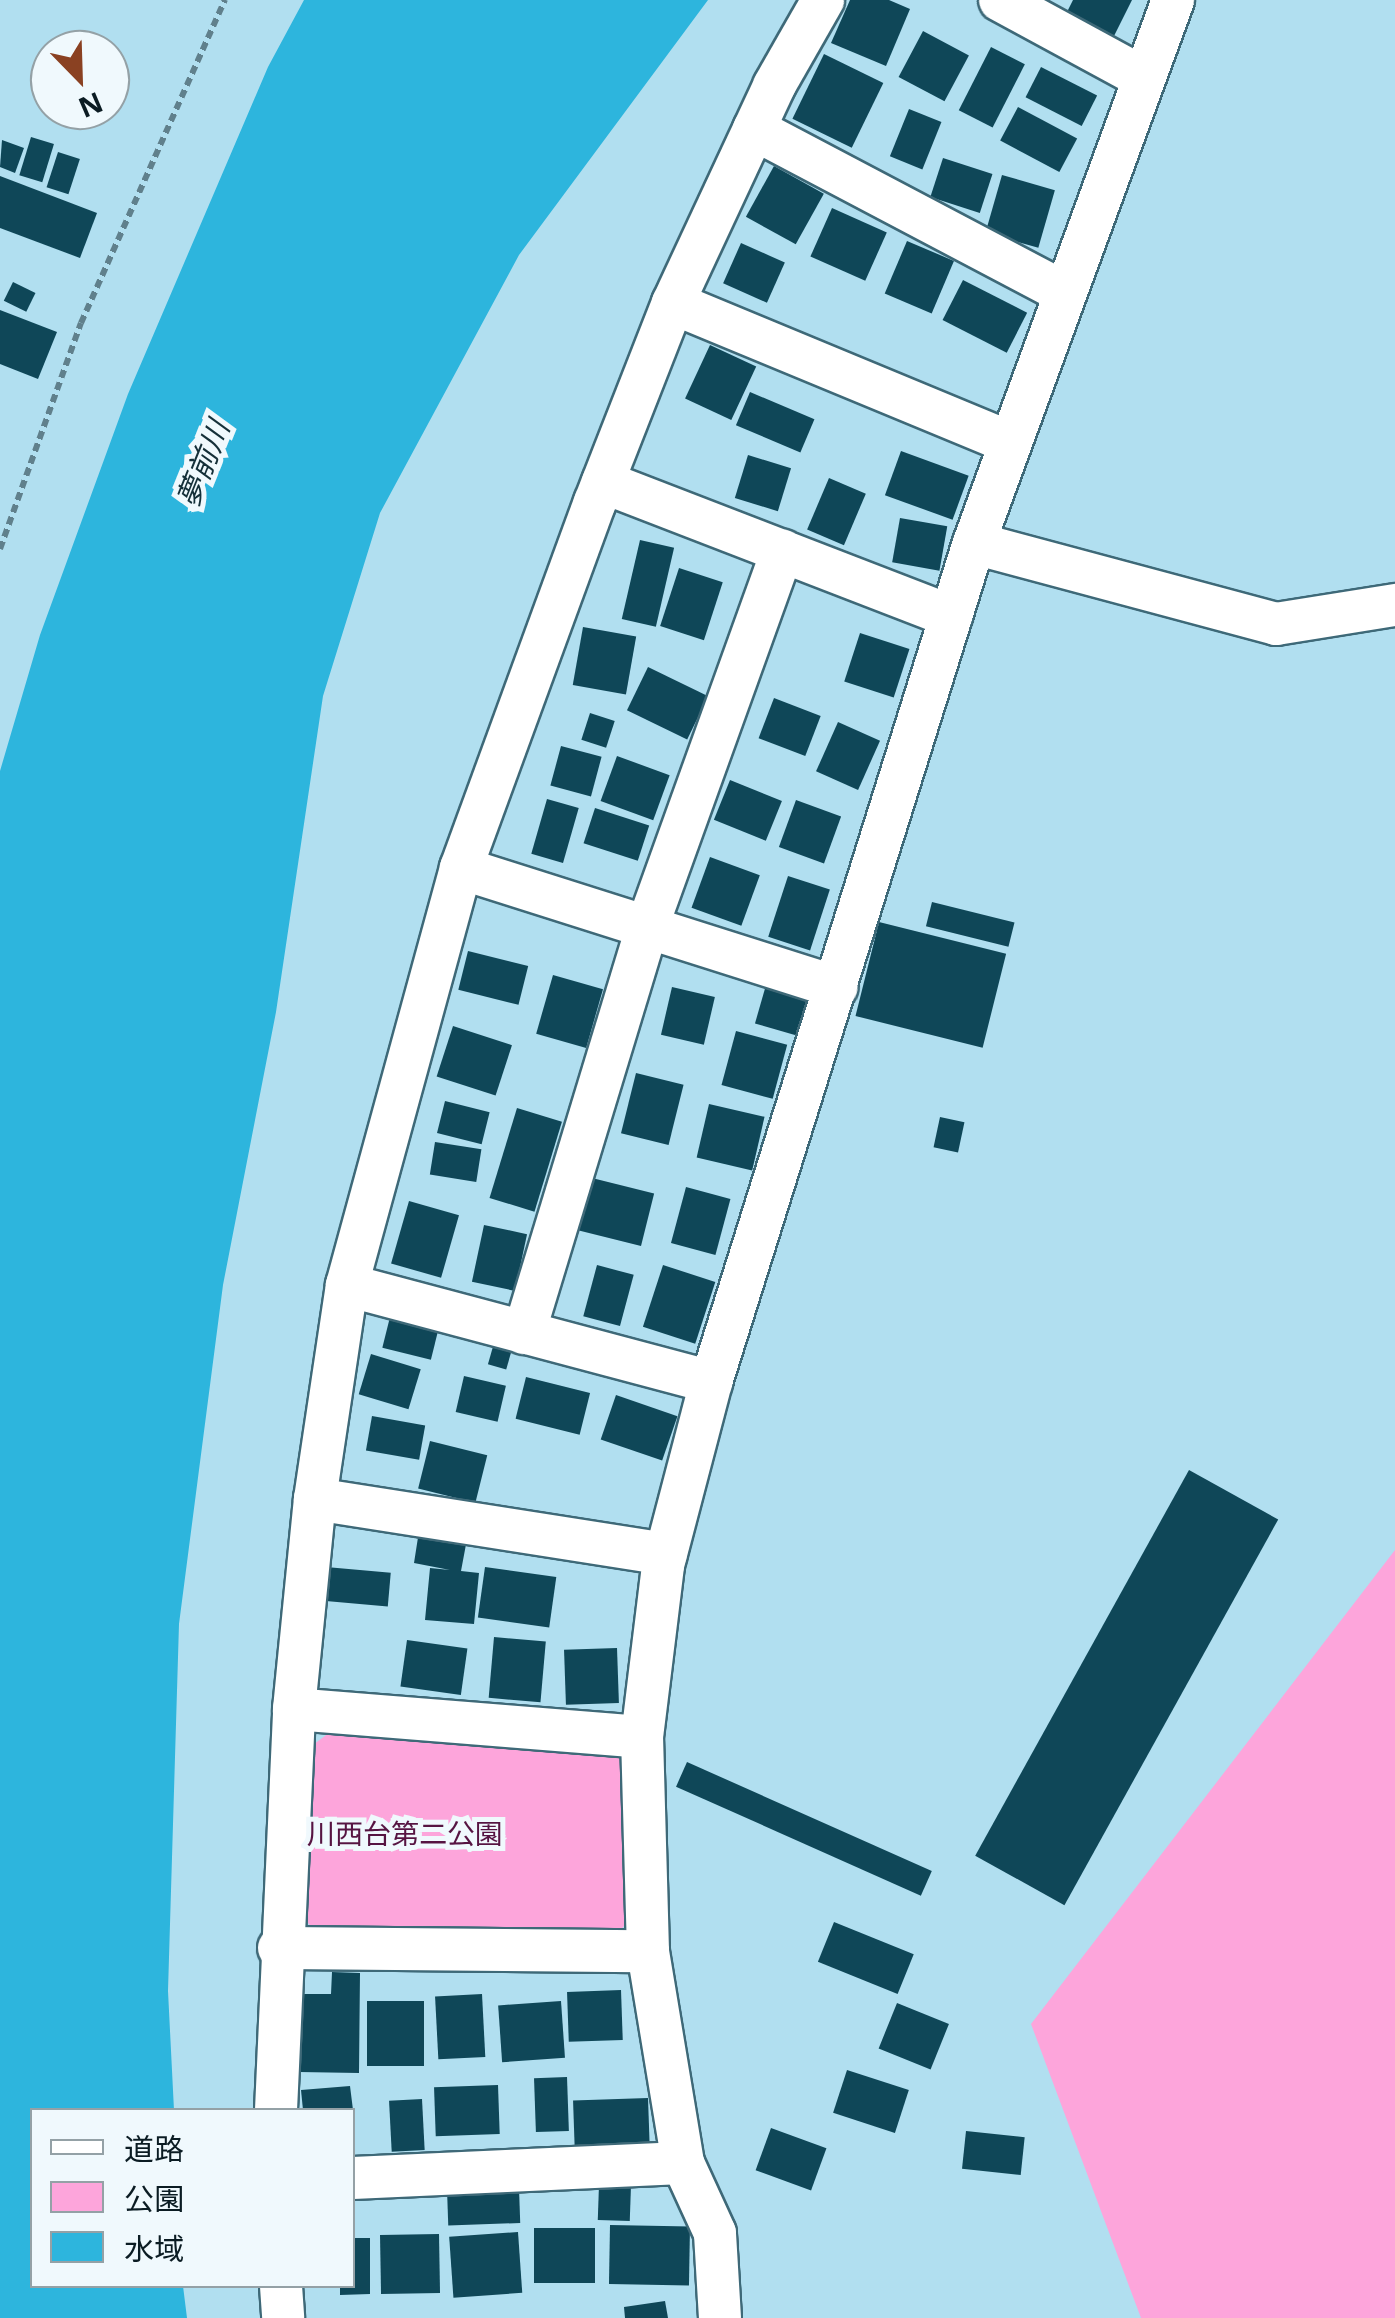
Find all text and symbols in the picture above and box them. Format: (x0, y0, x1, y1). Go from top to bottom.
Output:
north arrow (30, 30, 130, 130)
text: N (73, 84, 109, 128)
water label: 夢前川 (169, 416, 237, 512)
park label: 川西台第二公園 (307, 1816, 503, 1850)
legend (30, 2108, 355, 2288)
text: 道路 (124, 2128, 184, 2169)
text: 公園 (124, 2178, 184, 2219)
text: 水域 (124, 2228, 184, 2269)

